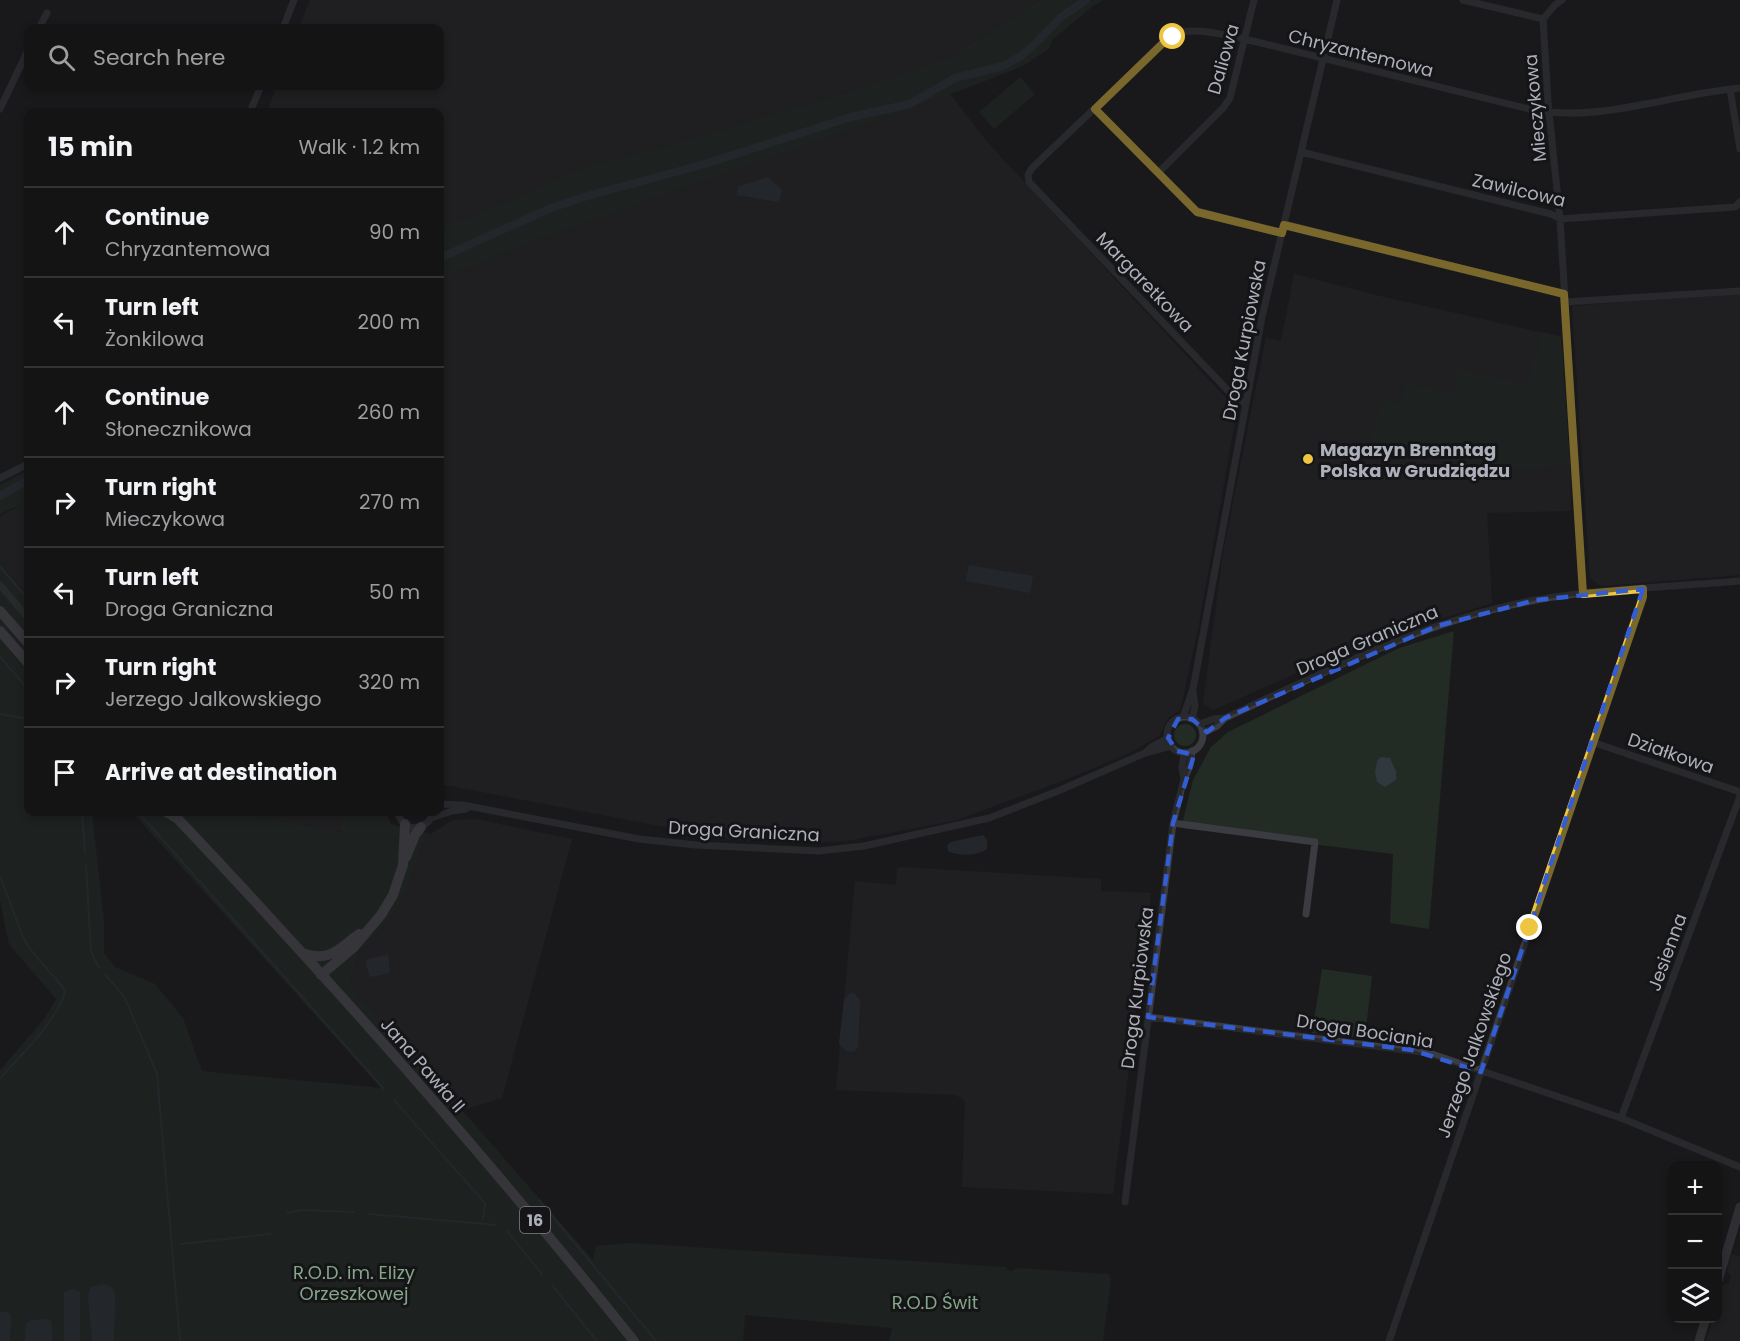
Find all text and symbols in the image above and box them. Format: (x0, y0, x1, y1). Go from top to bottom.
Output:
street label: Daliowa (1201, 21, 1245, 97)
route start (1159, 23, 1185, 49)
street label: Chryzantemowa (1286, 23, 1436, 83)
search box (24, 24, 444, 90)
icon: search (45, 41, 78, 74)
text: Search here (93, 42, 226, 73)
street label: Mieczykowa (1518, 53, 1552, 163)
text: 15 min (48, 129, 133, 165)
text: Walk · 1.2 km (298, 133, 420, 161)
street label: Zawilcowa (1470, 167, 1568, 213)
text: Continue (105, 202, 209, 233)
icon: ahead (48, 216, 81, 249)
text: 90 m (369, 218, 420, 246)
street label: Margaretkowa (1091, 226, 1199, 338)
text: Chryzantemowa (105, 235, 270, 263)
street label: Droga Kurpiowska (1216, 258, 1272, 422)
text: Turn left (105, 292, 199, 323)
icon: left (48, 306, 81, 339)
text: 200 m (357, 308, 420, 336)
text: Żonkilowa (105, 325, 204, 353)
text: Continue (105, 382, 209, 413)
icon: ahead (48, 396, 81, 429)
text: 260 m (357, 398, 420, 426)
text: Słonecznikowa (105, 415, 252, 443)
place label: Magazyn Brenntag Polska w Grudziądzu (1320, 437, 1510, 483)
marker: Magazyn Brenntag Polska w Grudziądzu (1301, 452, 1315, 466)
text: Turn right (105, 472, 216, 503)
icon: right (48, 486, 81, 519)
text: 270 m (359, 488, 420, 516)
text: Mieczykowa (105, 505, 225, 533)
text: Turn left (105, 562, 199, 593)
icon: left (48, 576, 81, 609)
text: 50 m (369, 578, 420, 606)
text: Droga Graniczna (105, 595, 274, 623)
street label: Droga Graniczna (1292, 599, 1442, 681)
text: Turn right (105, 652, 216, 683)
icon: right (48, 666, 81, 699)
text: 320 m (358, 668, 420, 696)
text: Jerzego Jalkowskiego (105, 685, 322, 713)
street label: Działkowa (1625, 727, 1717, 779)
icon: arrive (48, 756, 81, 789)
text: Arrive at destination (105, 757, 337, 788)
street label: Droga Graniczna (668, 815, 820, 847)
street label: Droga Kurpiowska (1115, 906, 1159, 1070)
street label: Jesienna (1641, 910, 1693, 994)
route end (1516, 914, 1542, 940)
street label: Jerzego Jalkowskiego (1430, 949, 1518, 1141)
street label: Droga Bociania (1295, 1008, 1435, 1054)
street label: Jana Pawła II (375, 1012, 471, 1118)
map controls (1668, 1161, 1722, 1323)
button: + (1668, 1161, 1722, 1215)
road number: 16 (520, 1207, 550, 1233)
button: − (1668, 1215, 1722, 1269)
park label: R.O.D. im. Elizy Orzeszkowej (293, 1260, 415, 1306)
button: layers (1668, 1269, 1722, 1323)
park label: R.O.D Świt (892, 1290, 978, 1315)

